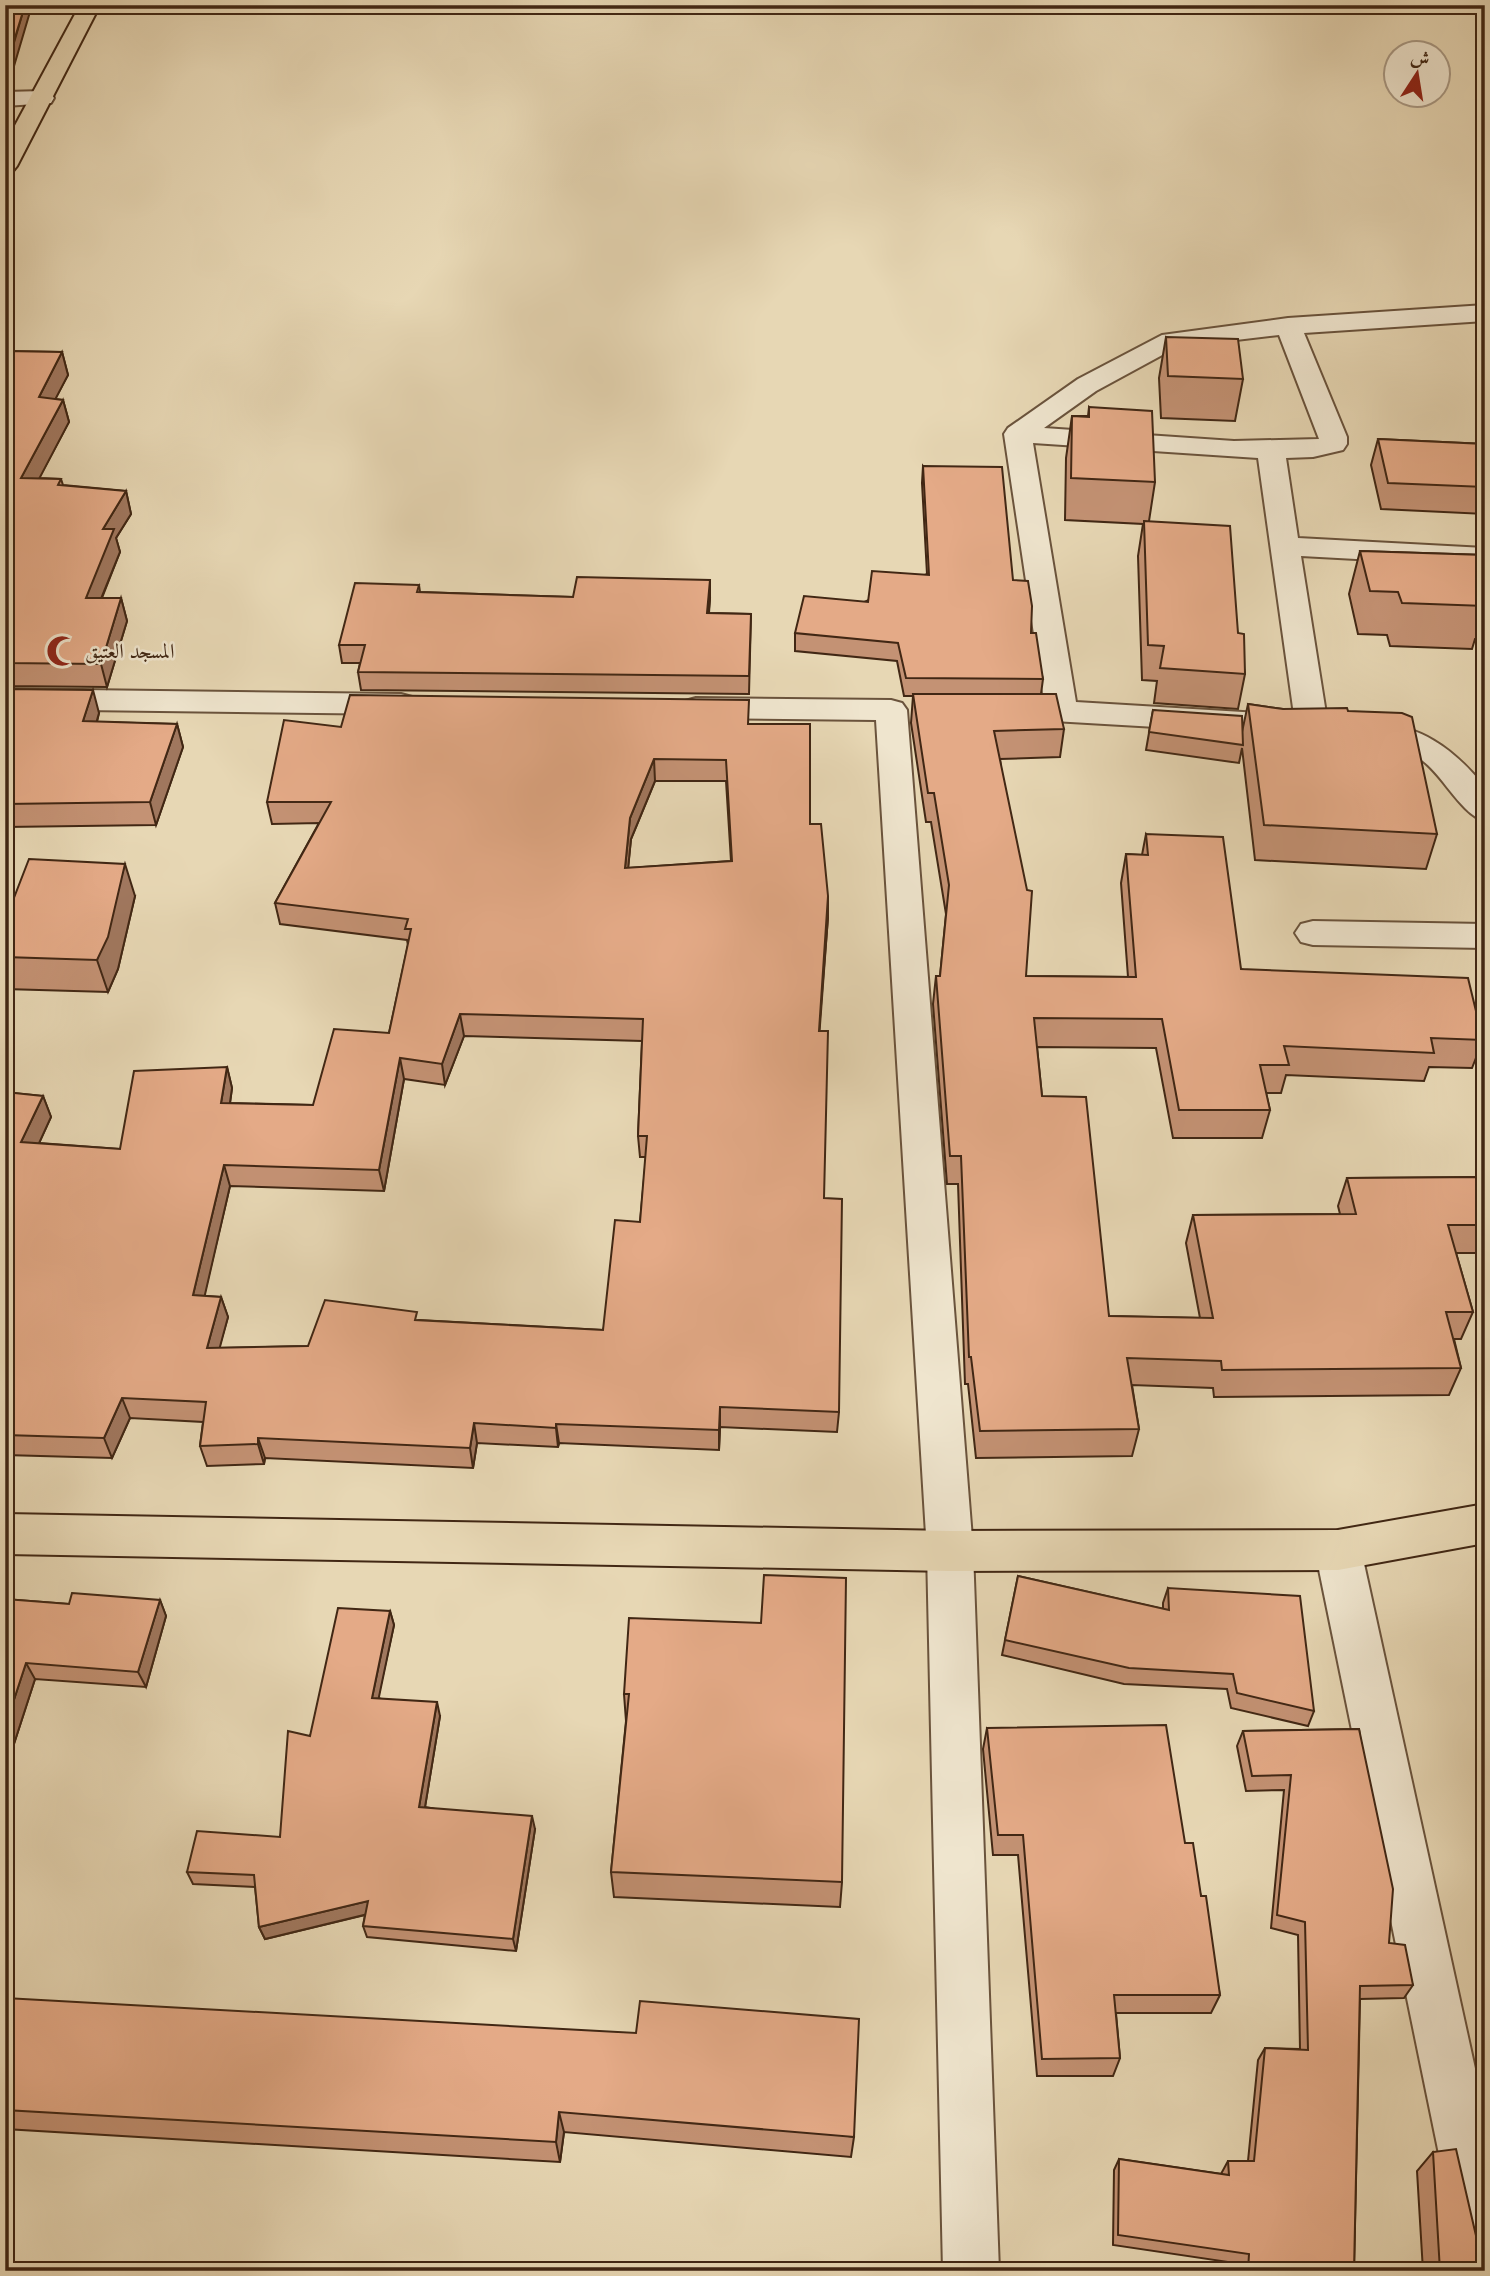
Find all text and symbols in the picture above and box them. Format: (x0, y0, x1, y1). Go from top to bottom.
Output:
north arrow (1382, 38, 1452, 108)
text: ش (1408, 44, 1432, 73)
mosque icon: المسجد العتيق (45, 634, 79, 668)
place label: المسجد العتيق (85, 637, 175, 666)

